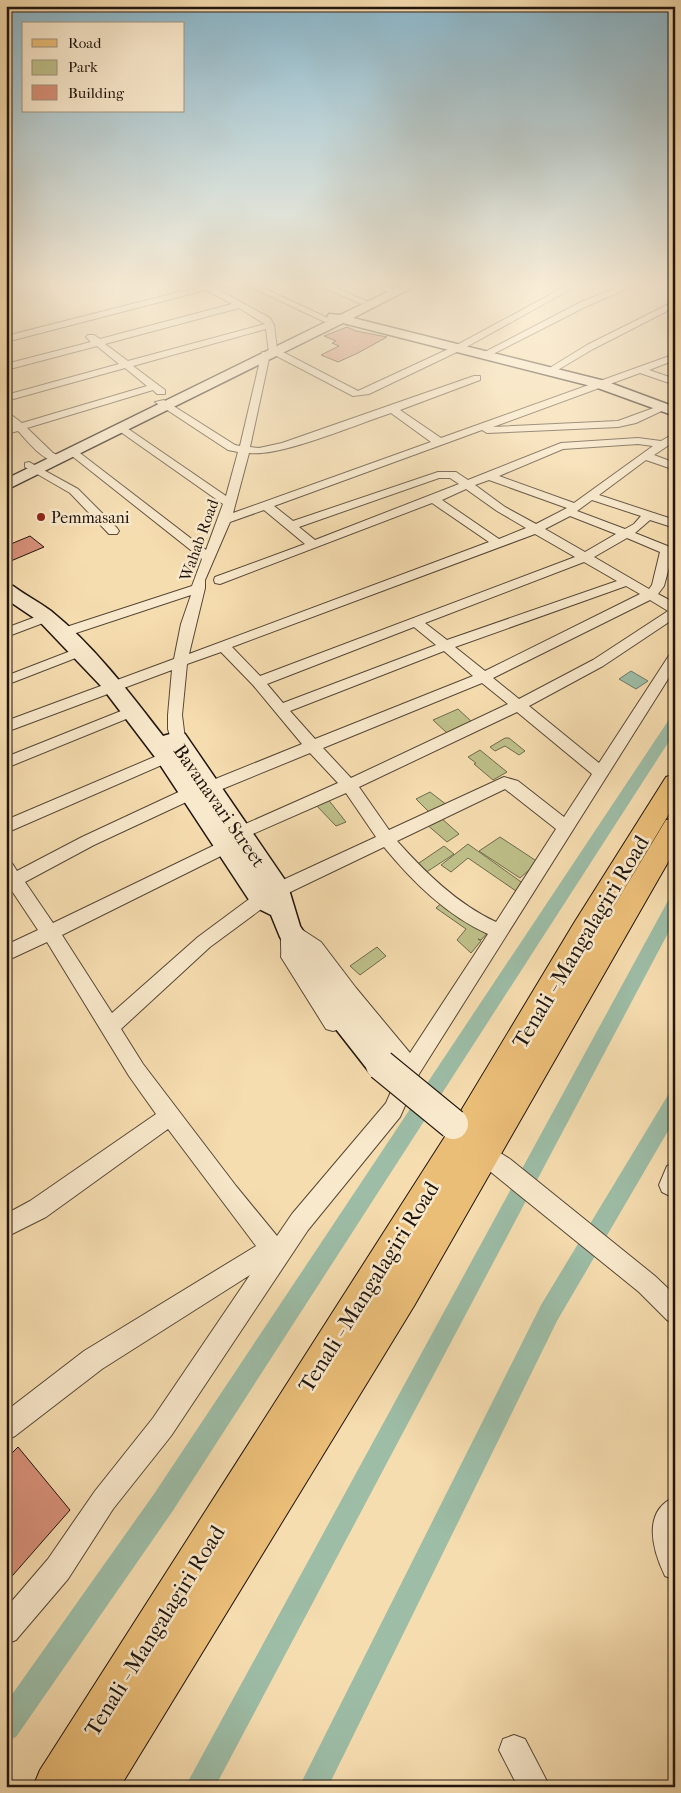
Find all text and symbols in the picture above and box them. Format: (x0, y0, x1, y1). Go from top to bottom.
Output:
legend (22, 22, 185, 112)
text: Road (68, 34, 102, 52)
text: Park (68, 58, 98, 76)
text: Building (68, 84, 125, 102)
street label: Wahab Road (175, 496, 223, 585)
place label: Pemmasani (51, 508, 130, 527)
marker: Pemmasani (35, 511, 47, 523)
street label: Bavanavari Street (169, 741, 270, 872)
street label: Tenali - Mangalagiri Road (507, 830, 655, 1053)
street label: Tenali - Mangalagiri Road (293, 1176, 445, 1397)
street label: Tenali - Mangalagiri Road (79, 1520, 231, 1741)

